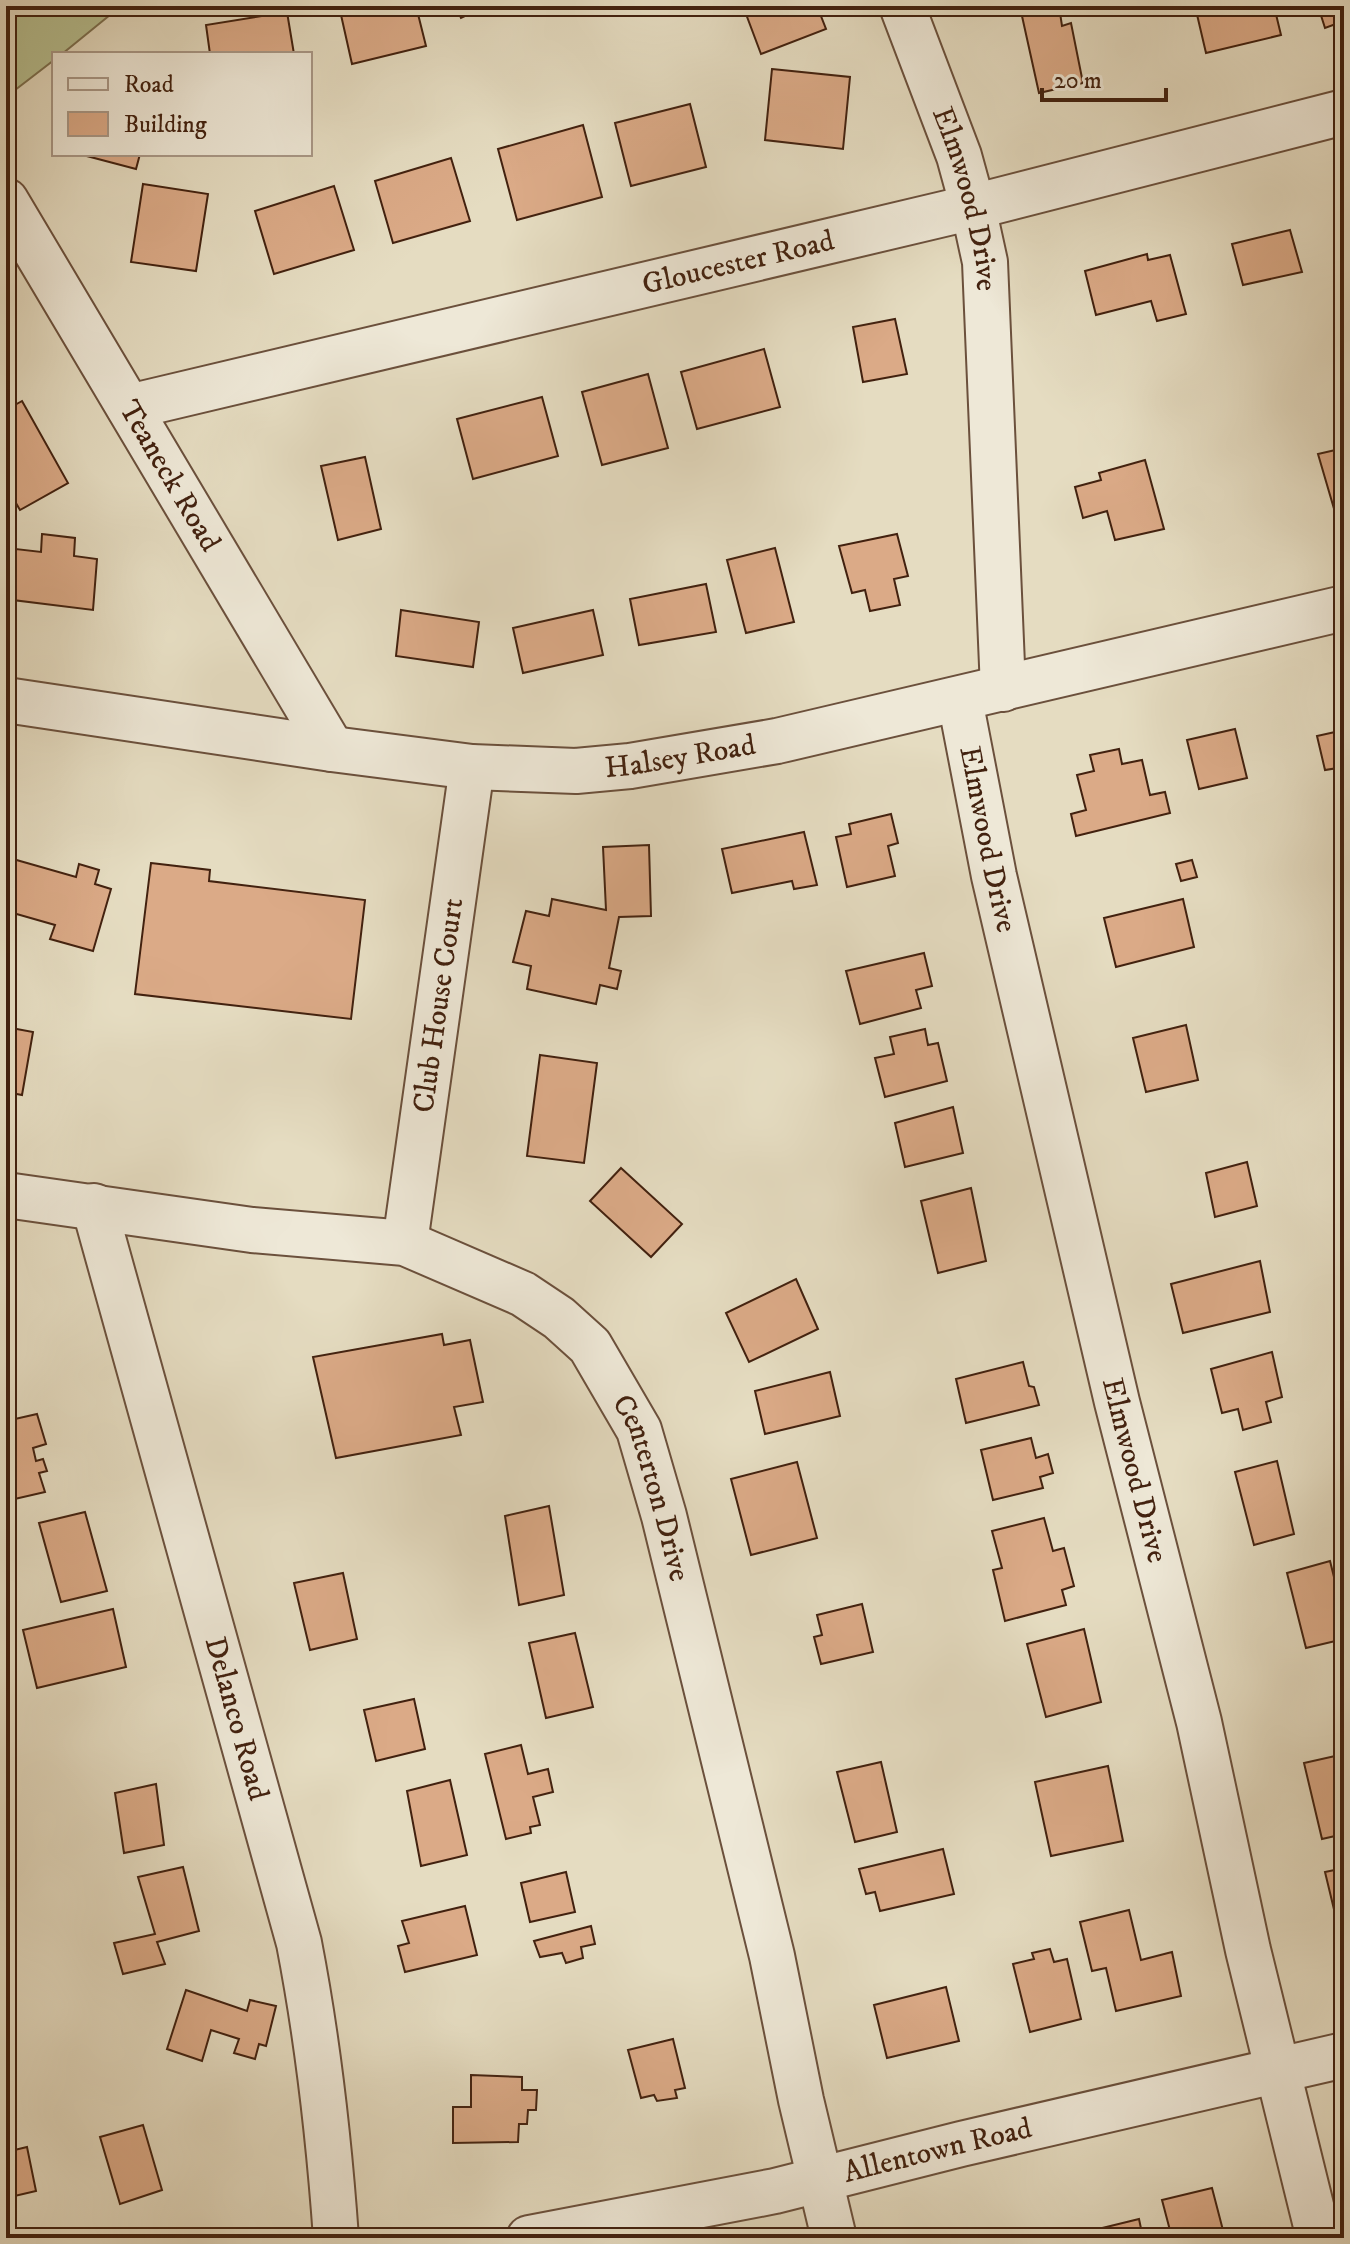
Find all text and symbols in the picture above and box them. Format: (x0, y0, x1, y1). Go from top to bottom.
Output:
legend (52, 52, 312, 156)
scale bar (1042, 52, 1166, 102)
text: 20 m (1054, 66, 1102, 96)
text: Road (124, 70, 174, 100)
street label: Elmwood Drive (924, 102, 1005, 292)
text: Building (124, 110, 207, 140)
street label: Gloucester Road (638, 222, 838, 303)
street label: Teaneck Road (110, 394, 229, 558)
street label: Halsey Road (603, 726, 758, 787)
street label: Elmwood Drive (951, 743, 1025, 936)
street label: Club House Court (405, 896, 472, 1115)
street label: Elmwood Drive (1094, 1374, 1176, 1567)
street label: Centerton Drive (604, 1388, 698, 1585)
street label: Delanco Road (196, 1633, 277, 1805)
street label: Allentown Road (840, 2110, 1035, 2191)

